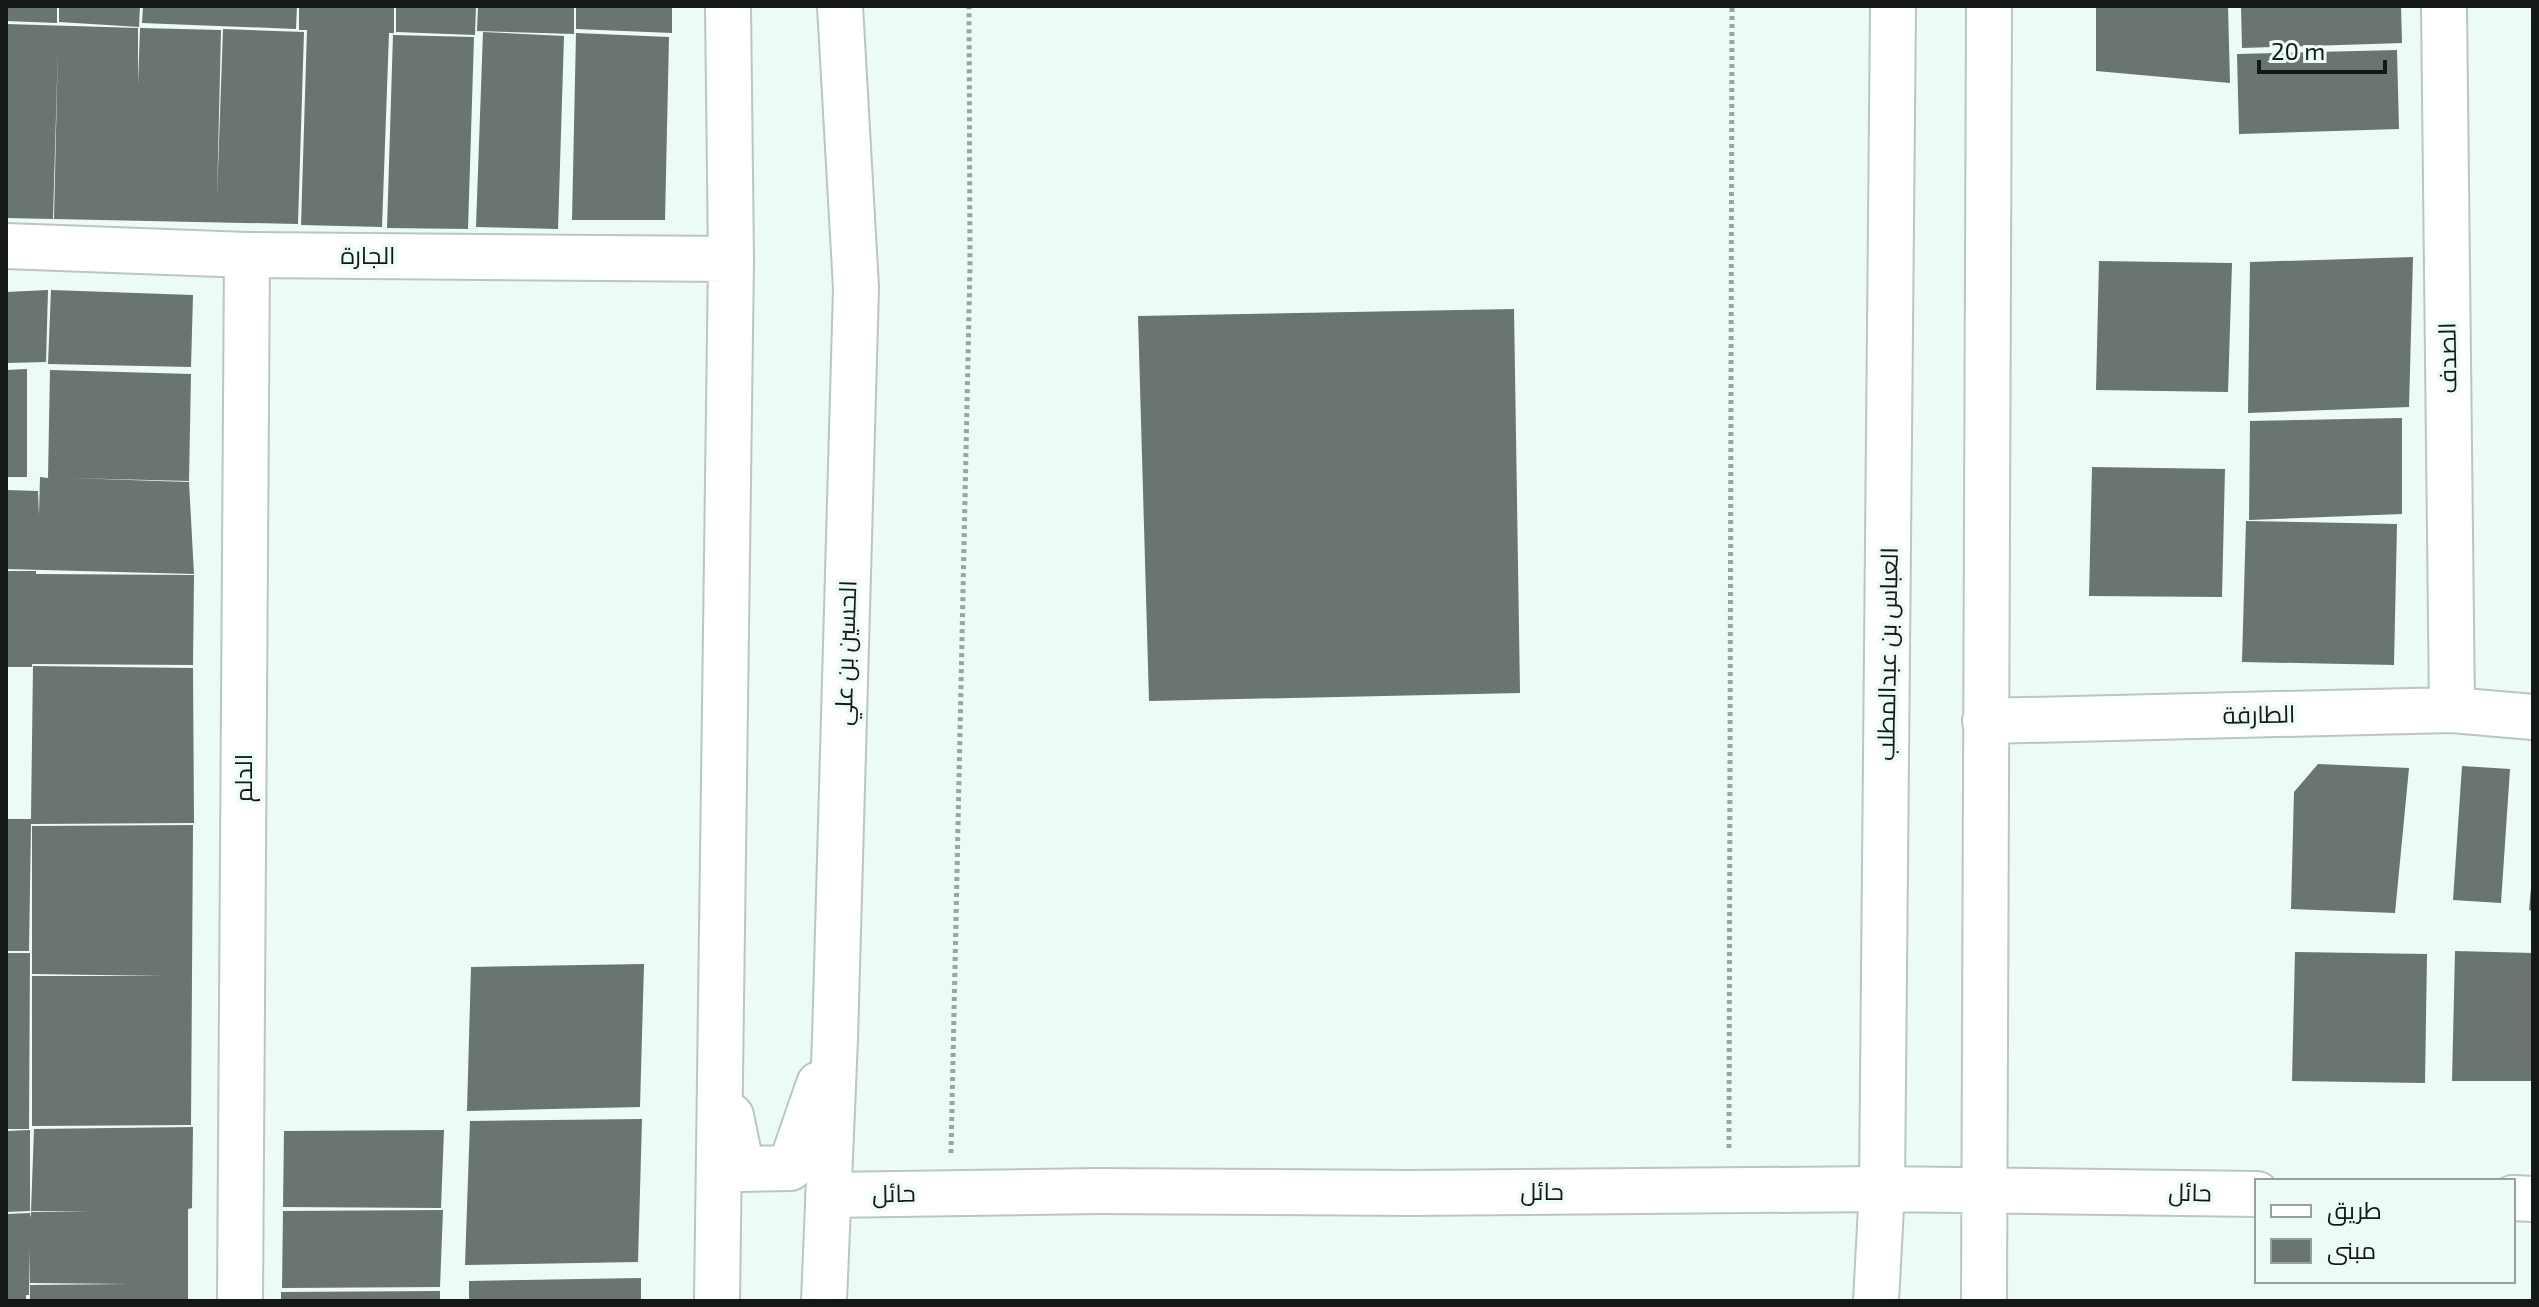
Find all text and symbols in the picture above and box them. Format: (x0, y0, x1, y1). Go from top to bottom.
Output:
scale bar (2259, 24, 2385, 74)
text: 20 m (2271, 36, 2325, 65)
street label: الجارة (341, 240, 395, 269)
street label: الصدف (2431, 322, 2462, 394)
street label: العباس بن عبدالمطلب (1870, 547, 1904, 761)
street label: الحسين بن علي (827, 580, 868, 726)
street label: الطارفة (2222, 698, 2296, 729)
street label: الدلم (228, 754, 260, 802)
street label: حائل (1520, 1176, 1564, 1206)
street label: حائل (2168, 1177, 2212, 1207)
street label: حائل (872, 1178, 916, 1208)
legend (2255, 1179, 2515, 1283)
text: طريق (2327, 1195, 2382, 1226)
text: مبنى (2327, 1235, 2376, 1265)

